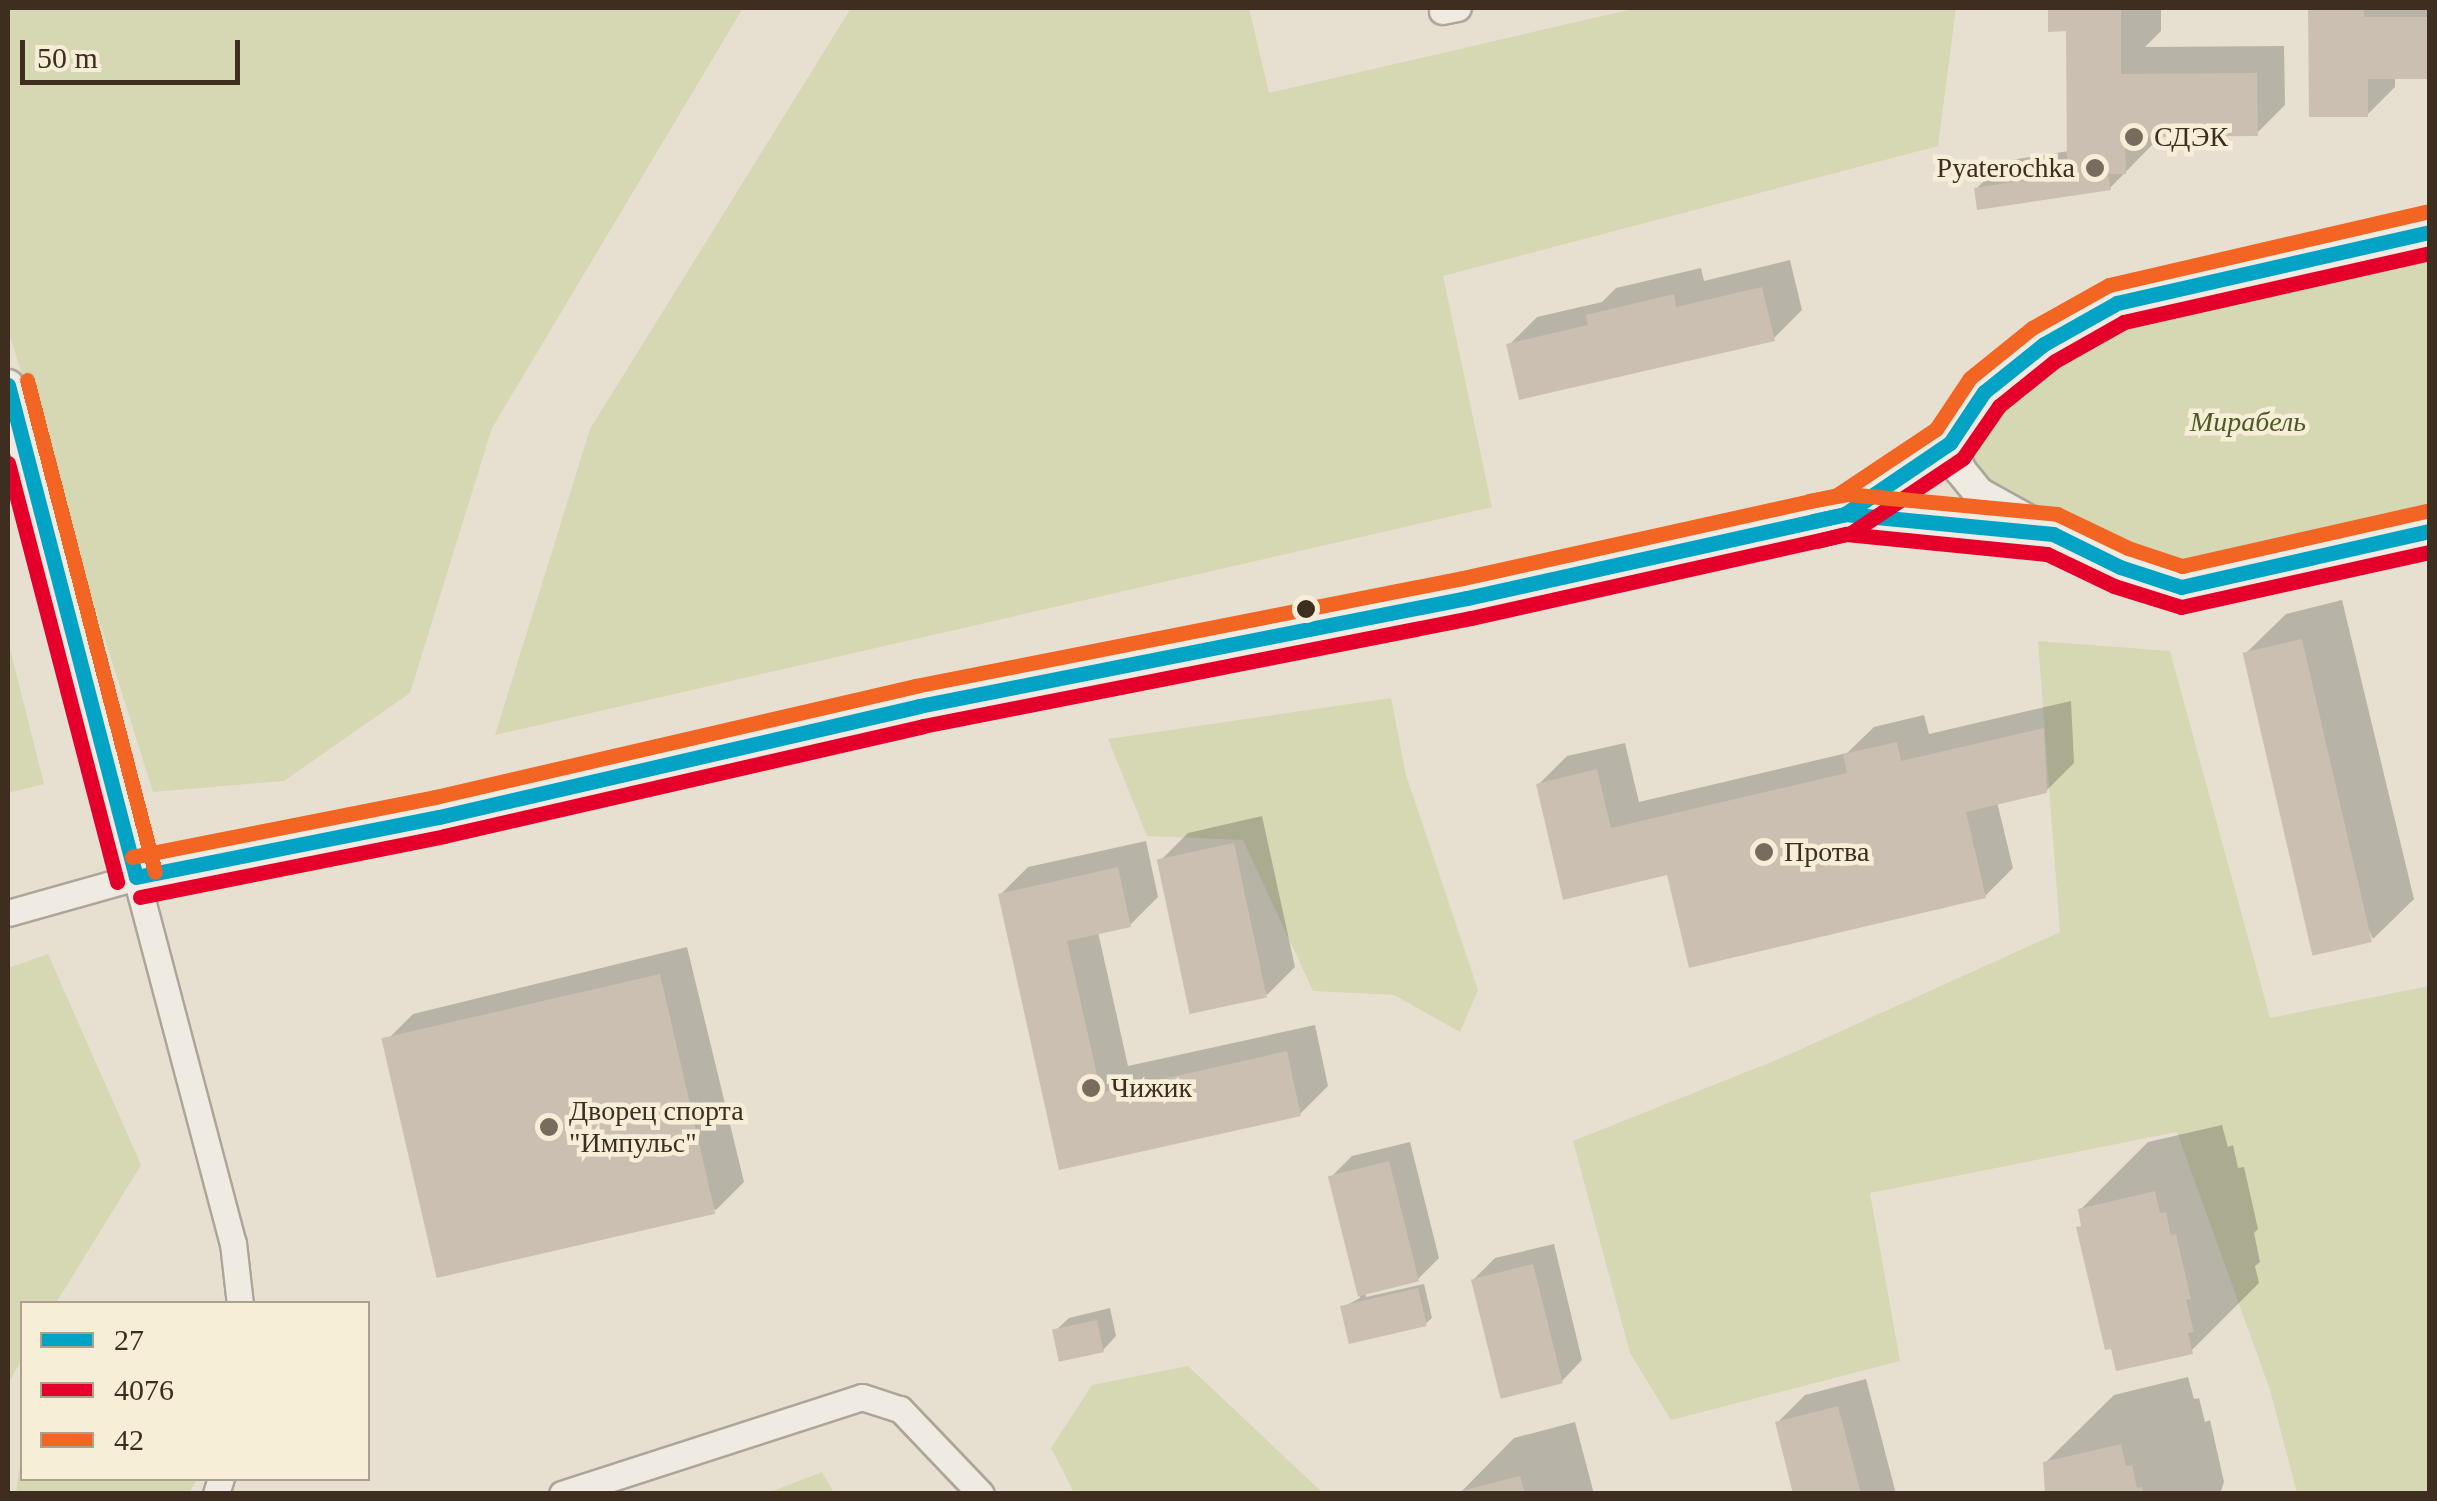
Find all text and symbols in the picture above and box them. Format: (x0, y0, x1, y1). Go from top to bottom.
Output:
scale bar (25, 20, 245, 82)
text: 50 m (37, 41, 98, 74)
place label: СДЭК (2154, 120, 2228, 154)
marker: СДЭК (2123, 126, 2145, 148)
place label: Pyaterochka (1937, 151, 2075, 185)
marker: Pyaterochka (2084, 157, 2106, 179)
park label: Мирабель (2190, 405, 2306, 439)
unlabelled marker (1296, 599, 1316, 619)
place label: Протва (1784, 835, 1869, 869)
marker: Протва (1753, 841, 1775, 863)
place label: Чижик (1111, 1071, 1192, 1105)
marker: Чижик (1080, 1077, 1102, 1099)
place label: Дворец спорта "Импульс" (569, 1094, 744, 1160)
marker: Дворец спорта "Импульс" (538, 1116, 560, 1138)
legend (20, 1301, 370, 1481)
text: 27 (114, 1323, 144, 1356)
text: 4076 (114, 1373, 174, 1406)
text: 42 (114, 1423, 144, 1456)

